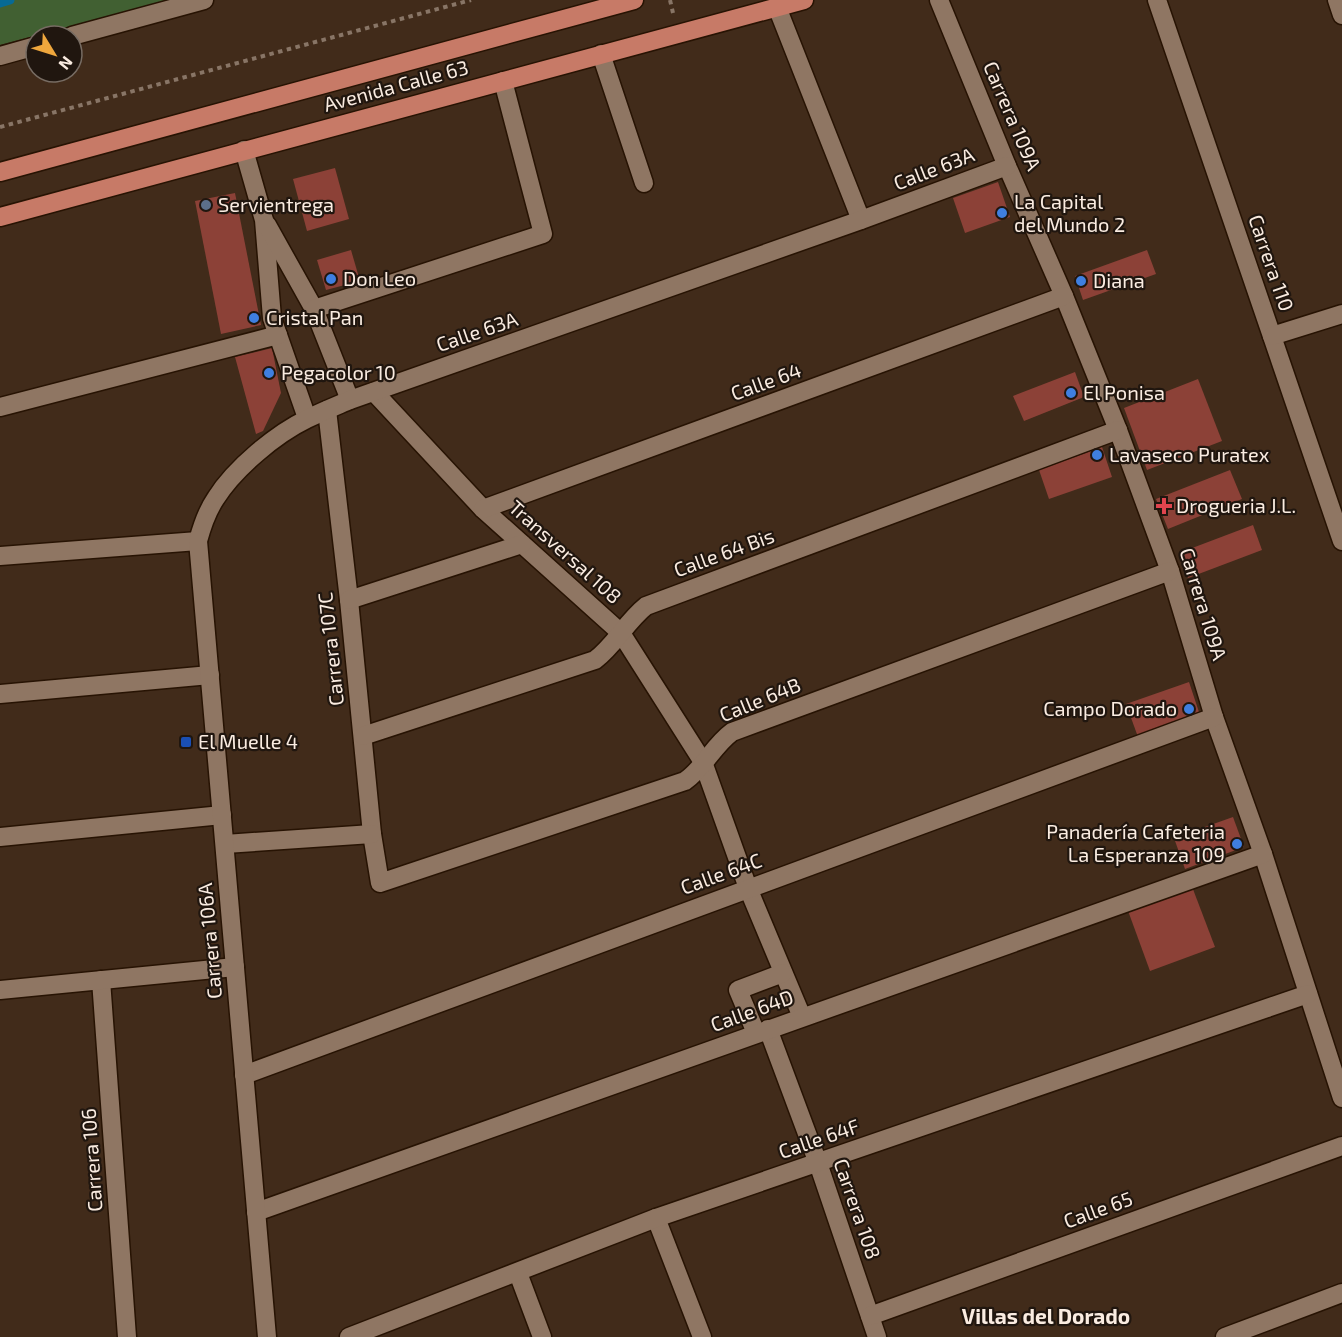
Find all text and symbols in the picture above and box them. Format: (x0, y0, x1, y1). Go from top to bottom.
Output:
north arrow (24, 24, 84, 84)
text: N (55, 53, 77, 74)
street label: Avenida Calle 63 (321, 54, 471, 116)
street label: Carrera 109A (979, 57, 1047, 174)
street label: Calle 63A (890, 142, 978, 194)
place label: La Capital del Mundo 2 (1014, 189, 1125, 236)
place label: Servientrega (218, 192, 334, 216)
marker: Servientrega (199, 198, 213, 212)
marker: La Capital del Mundo 2 (995, 206, 1009, 220)
street label: Carrera 110 (1244, 211, 1300, 314)
place label: Don Leo (343, 266, 416, 290)
place label: Diana (1093, 268, 1145, 292)
marker: Don Leo (324, 272, 338, 286)
marker: Diana (1074, 274, 1088, 288)
place label: Cristal Pan (266, 305, 363, 329)
street label: Calle 63A (433, 306, 521, 356)
marker: Cristal Pan (247, 311, 261, 325)
street label: Calle 64 (727, 357, 804, 405)
place label: Pegacolor 10 (281, 360, 396, 384)
marker: Pegacolor 10 (262, 366, 276, 380)
place label: El Ponisa (1083, 380, 1165, 404)
marker: El Ponisa (1064, 386, 1078, 400)
place label: Lavaseco Puratex (1109, 442, 1270, 466)
marker: Lavaseco Puratex (1090, 448, 1104, 462)
place label: Drogueria J.L. (1176, 493, 1296, 517)
street label: Transversal 108 (505, 495, 627, 608)
marker: Drogueria J.L. (1157, 499, 1171, 513)
street label: Calle 64 Bis (670, 523, 777, 581)
street label: Carrera 109A (1175, 545, 1233, 663)
street label: Carrera 107C (312, 591, 348, 707)
street label: Calle 64B (715, 672, 804, 726)
place label: Campo Dorado (1043, 696, 1177, 720)
marker: Campo Dorado (1182, 702, 1196, 716)
place label: El Muelle 4 (198, 729, 298, 753)
marker: El Muelle 4 (179, 735, 193, 749)
place label: Panadería Cafeteria La Esperanza 109 (1046, 819, 1225, 866)
marker: Panadería Cafeteria La Esperanza 109 (1230, 837, 1244, 851)
street label: Calle 64C (677, 847, 765, 899)
street label: Carrera 106A (192, 882, 226, 1000)
street label: Calle 64D (707, 984, 796, 1036)
street label: Carrera 106 (75, 1107, 107, 1213)
street label: Calle 64F (775, 1113, 862, 1163)
street label: Carrera 108 (830, 1155, 886, 1262)
street label: Calle 65 (1060, 1186, 1135, 1233)
district label: Villas del Dorado (962, 1303, 1130, 1328)

